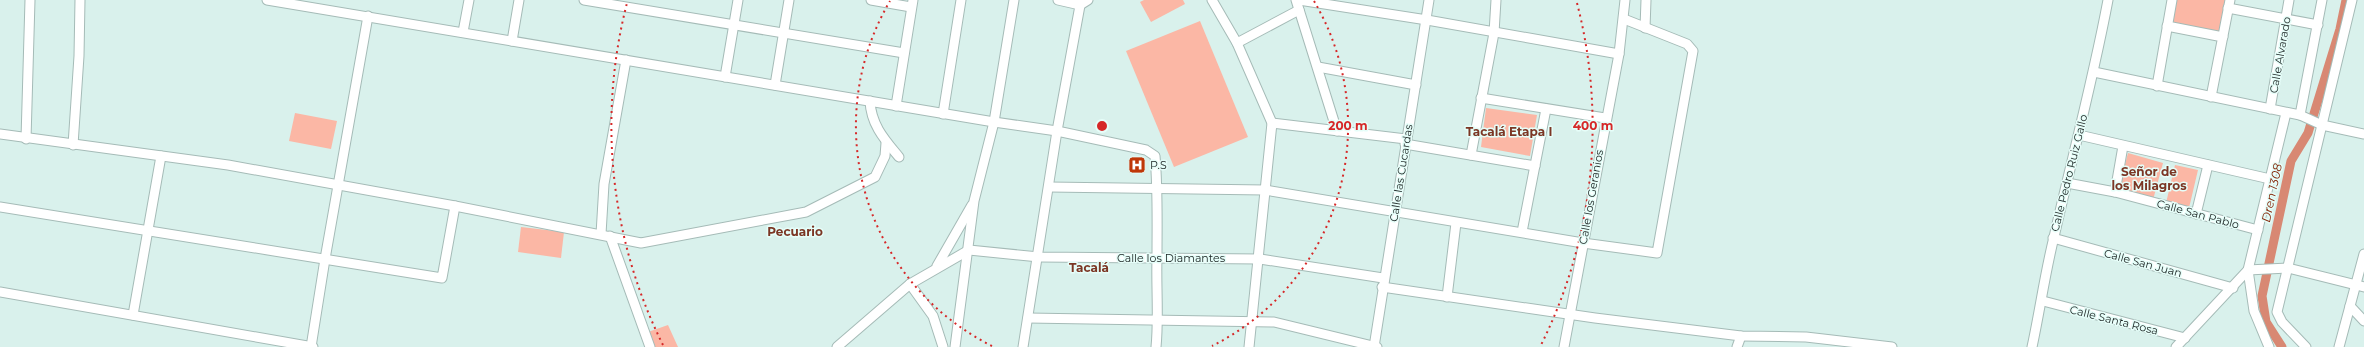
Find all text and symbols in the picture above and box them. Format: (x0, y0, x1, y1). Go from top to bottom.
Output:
street label: Calle Alvarado (2266, 16, 2294, 94)
street label: Calle Pedro Ruiz Gallo (2048, 113, 2090, 233)
text: 200 m (1328, 118, 1368, 133)
text: 400 m (1573, 118, 1613, 133)
centre of rings (1095, 119, 1109, 133)
street label: Calle las Cucardas (1386, 123, 1416, 223)
district label: Tacalá Etapa I (1466, 124, 1552, 139)
street label: Calle los Geranios (1576, 148, 1606, 245)
hospital icon: P.S (1127, 155, 1147, 175)
place label: P.S (1150, 158, 1167, 172)
water label: Dren 1308 (2258, 162, 2285, 224)
district label: Señor de los Milagros (2111, 164, 2187, 193)
street label: Calle San Pablo (2155, 196, 2241, 232)
district label: Pecuario (767, 224, 823, 239)
street label: Calle San Juan (2103, 246, 2183, 280)
street label: Calle los Diamantes (1117, 251, 1226, 265)
district label: Tacalá (1069, 260, 1109, 275)
street label: Calle Santa Rosa (2068, 302, 2160, 338)

